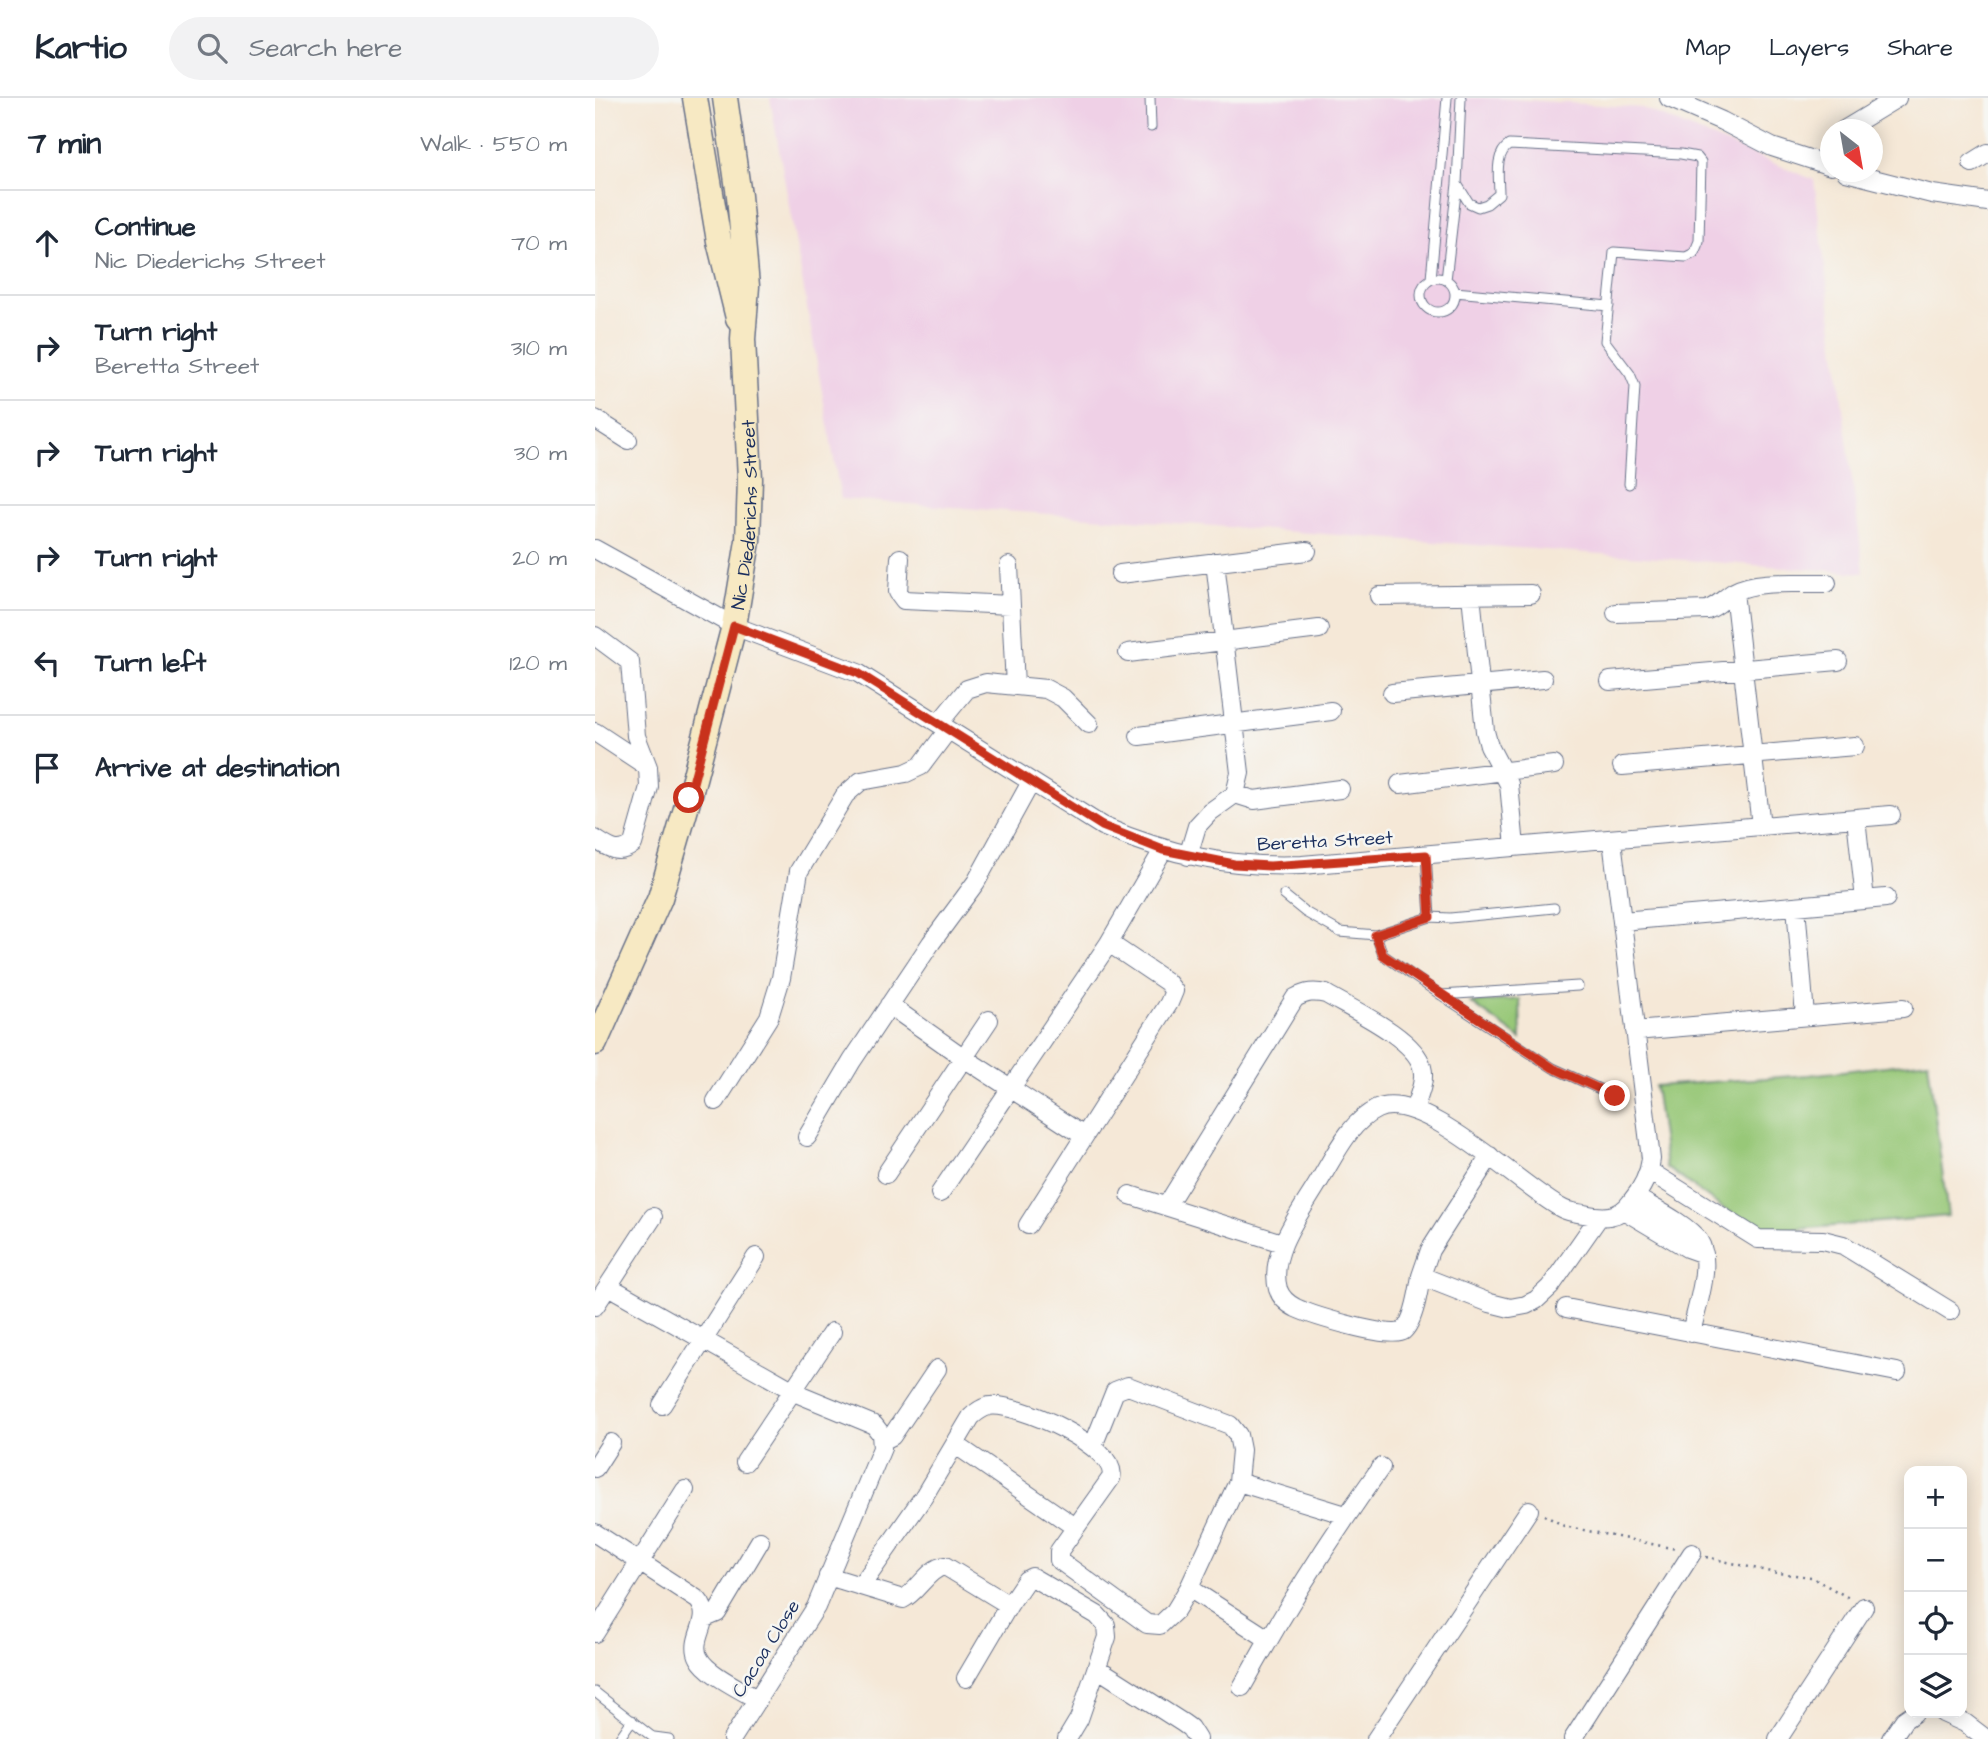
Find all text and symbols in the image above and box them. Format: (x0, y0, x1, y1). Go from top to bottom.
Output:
search box (169, 17, 659, 80)
text: Kartio (35, 25, 127, 71)
icon: search (193, 29, 231, 67)
text: Search here (249, 30, 402, 66)
text: Map (1686, 31, 1731, 65)
text: Layers (1769, 31, 1849, 65)
text: Share (1887, 31, 1953, 65)
north arrow (1820, 119, 1883, 182)
text: 7 min (28, 123, 101, 165)
text: Walk · 550 m (420, 128, 567, 160)
text: Continue (95, 209, 196, 245)
icon: ahead (28, 224, 66, 262)
text: 70 m (511, 227, 567, 259)
text: Nic Diederichs Street (95, 245, 326, 277)
text: Turn right (95, 314, 217, 350)
icon: right (28, 329, 66, 367)
text: 310 m (511, 332, 567, 364)
text: Beretta Street (95, 350, 259, 382)
street label: Nic Diederichs Street (725, 419, 765, 612)
icon: right (28, 434, 66, 472)
text: Turn right (95, 435, 217, 471)
text: 30 m (514, 437, 567, 469)
icon: right (28, 539, 66, 577)
text: Turn right (95, 540, 217, 576)
text: 20 m (512, 542, 567, 574)
icon: left (28, 644, 66, 682)
text: Turn left (95, 645, 206, 681)
text: 120 m (509, 647, 567, 679)
icon: arrive (28, 749, 66, 787)
text: Arrive at destination (95, 750, 340, 786)
route start (673, 782, 704, 813)
street label: Beretta Street (1257, 824, 1394, 859)
route end (1599, 1080, 1630, 1111)
map controls (1904, 1466, 1967, 1718)
button: + (1904, 1466, 1967, 1529)
button: − (1904, 1529, 1967, 1592)
button: locate (1904, 1592, 1967, 1655)
street label: Cacoa Close (726, 1595, 807, 1703)
button: layers (1904, 1655, 1967, 1718)

